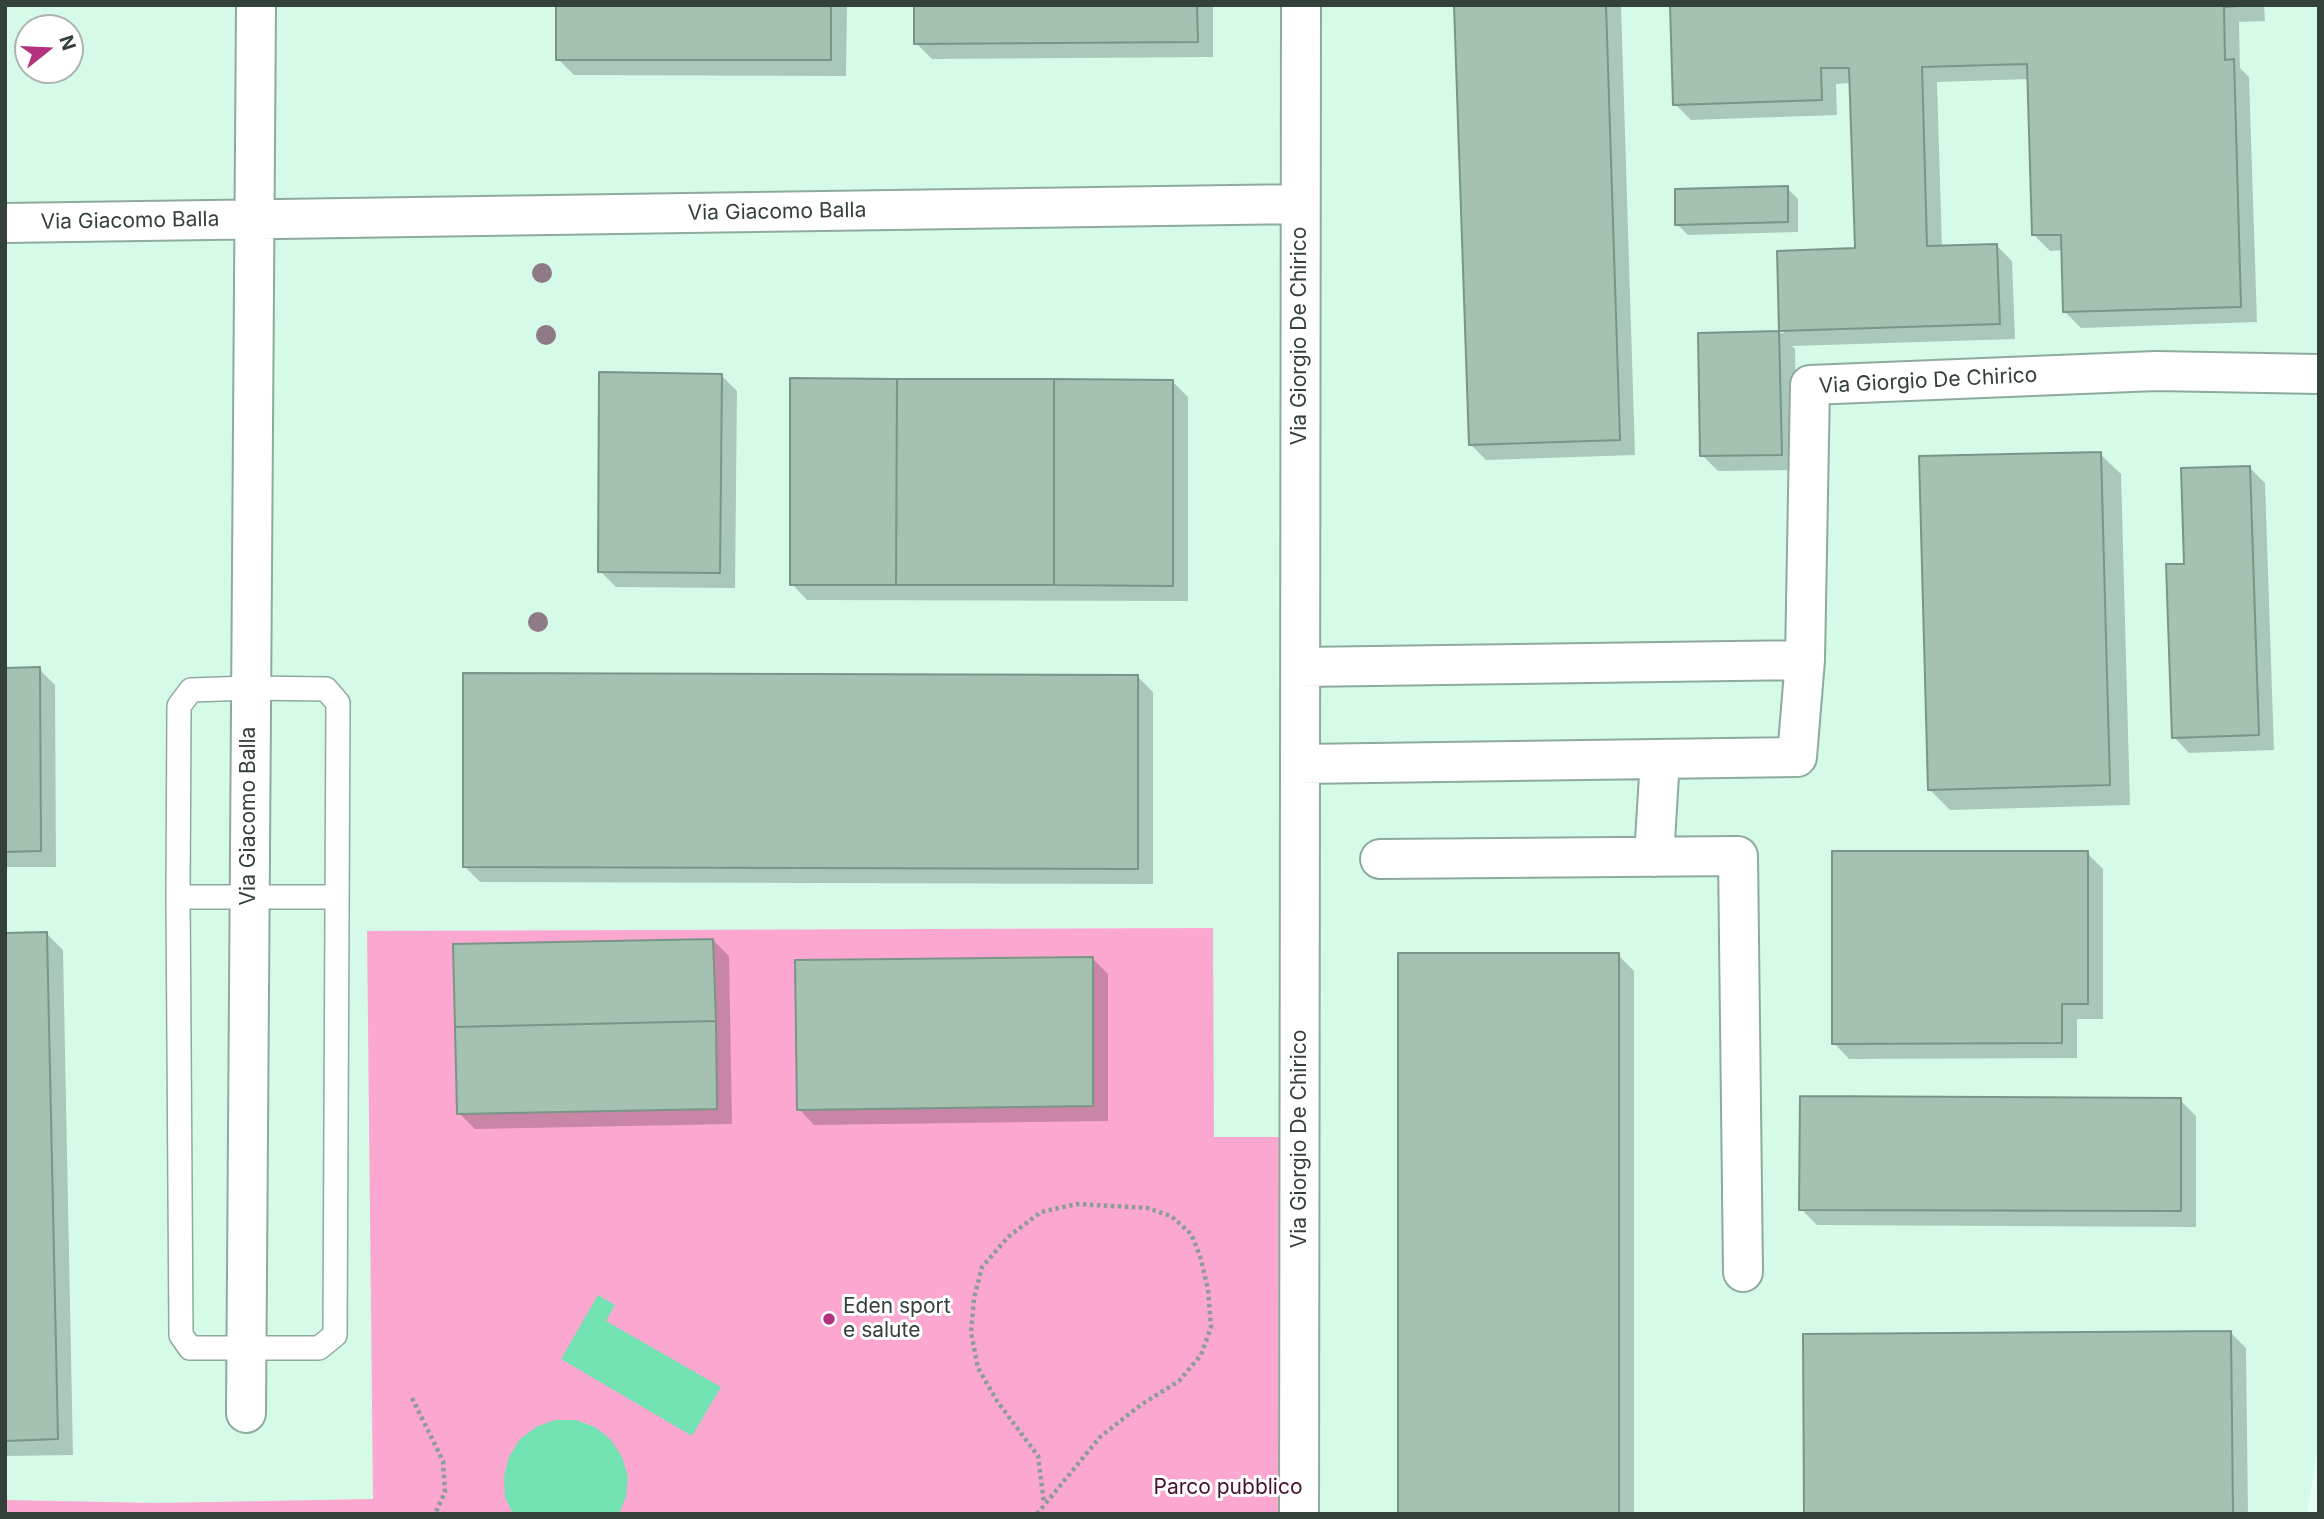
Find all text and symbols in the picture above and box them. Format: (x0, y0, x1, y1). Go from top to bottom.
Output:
north arrow (14, 14, 84, 84)
text: N (54, 33, 81, 53)
street label: Via Giacomo Balla (687, 198, 867, 226)
street label: Via Giacomo Balla (40, 207, 220, 235)
street label: Via Giorgio De Chirico (1287, 227, 1313, 445)
street label: Via Giorgio De Chirico (1818, 363, 2038, 399)
street label: Via Giacomo Balla (236, 727, 262, 905)
street label: Via Giorgio De Chirico (1287, 1030, 1313, 1248)
place label: Eden sport e salute (843, 1294, 951, 1344)
marker: Eden sport e salute (821, 1311, 837, 1327)
park label: Parco pubblico (1153, 1475, 1303, 1501)

